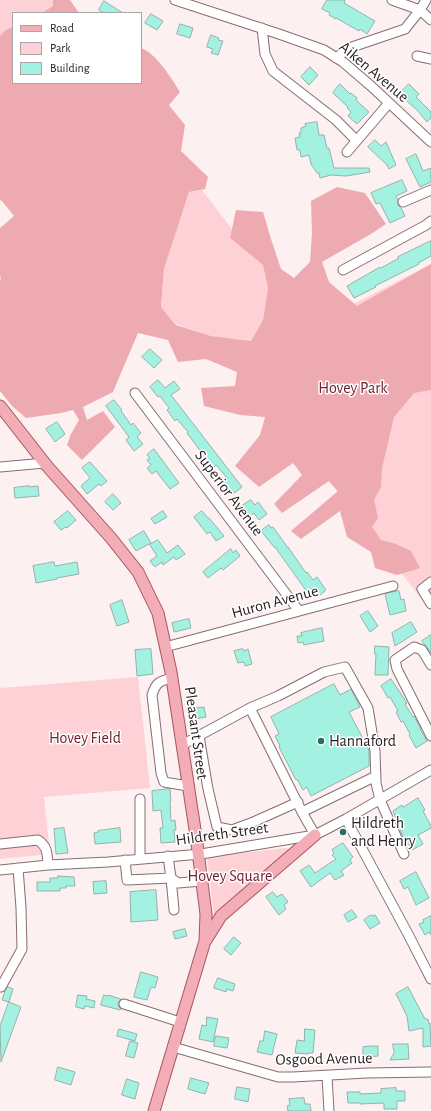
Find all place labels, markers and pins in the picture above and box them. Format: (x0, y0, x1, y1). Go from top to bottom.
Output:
place label: Hannaford (329, 731, 396, 751)
marker: Hannaford (316, 736, 326, 746)
place label: Hildreth and Henry (351, 813, 416, 851)
marker: Hildreth and Henry (338, 827, 348, 837)

